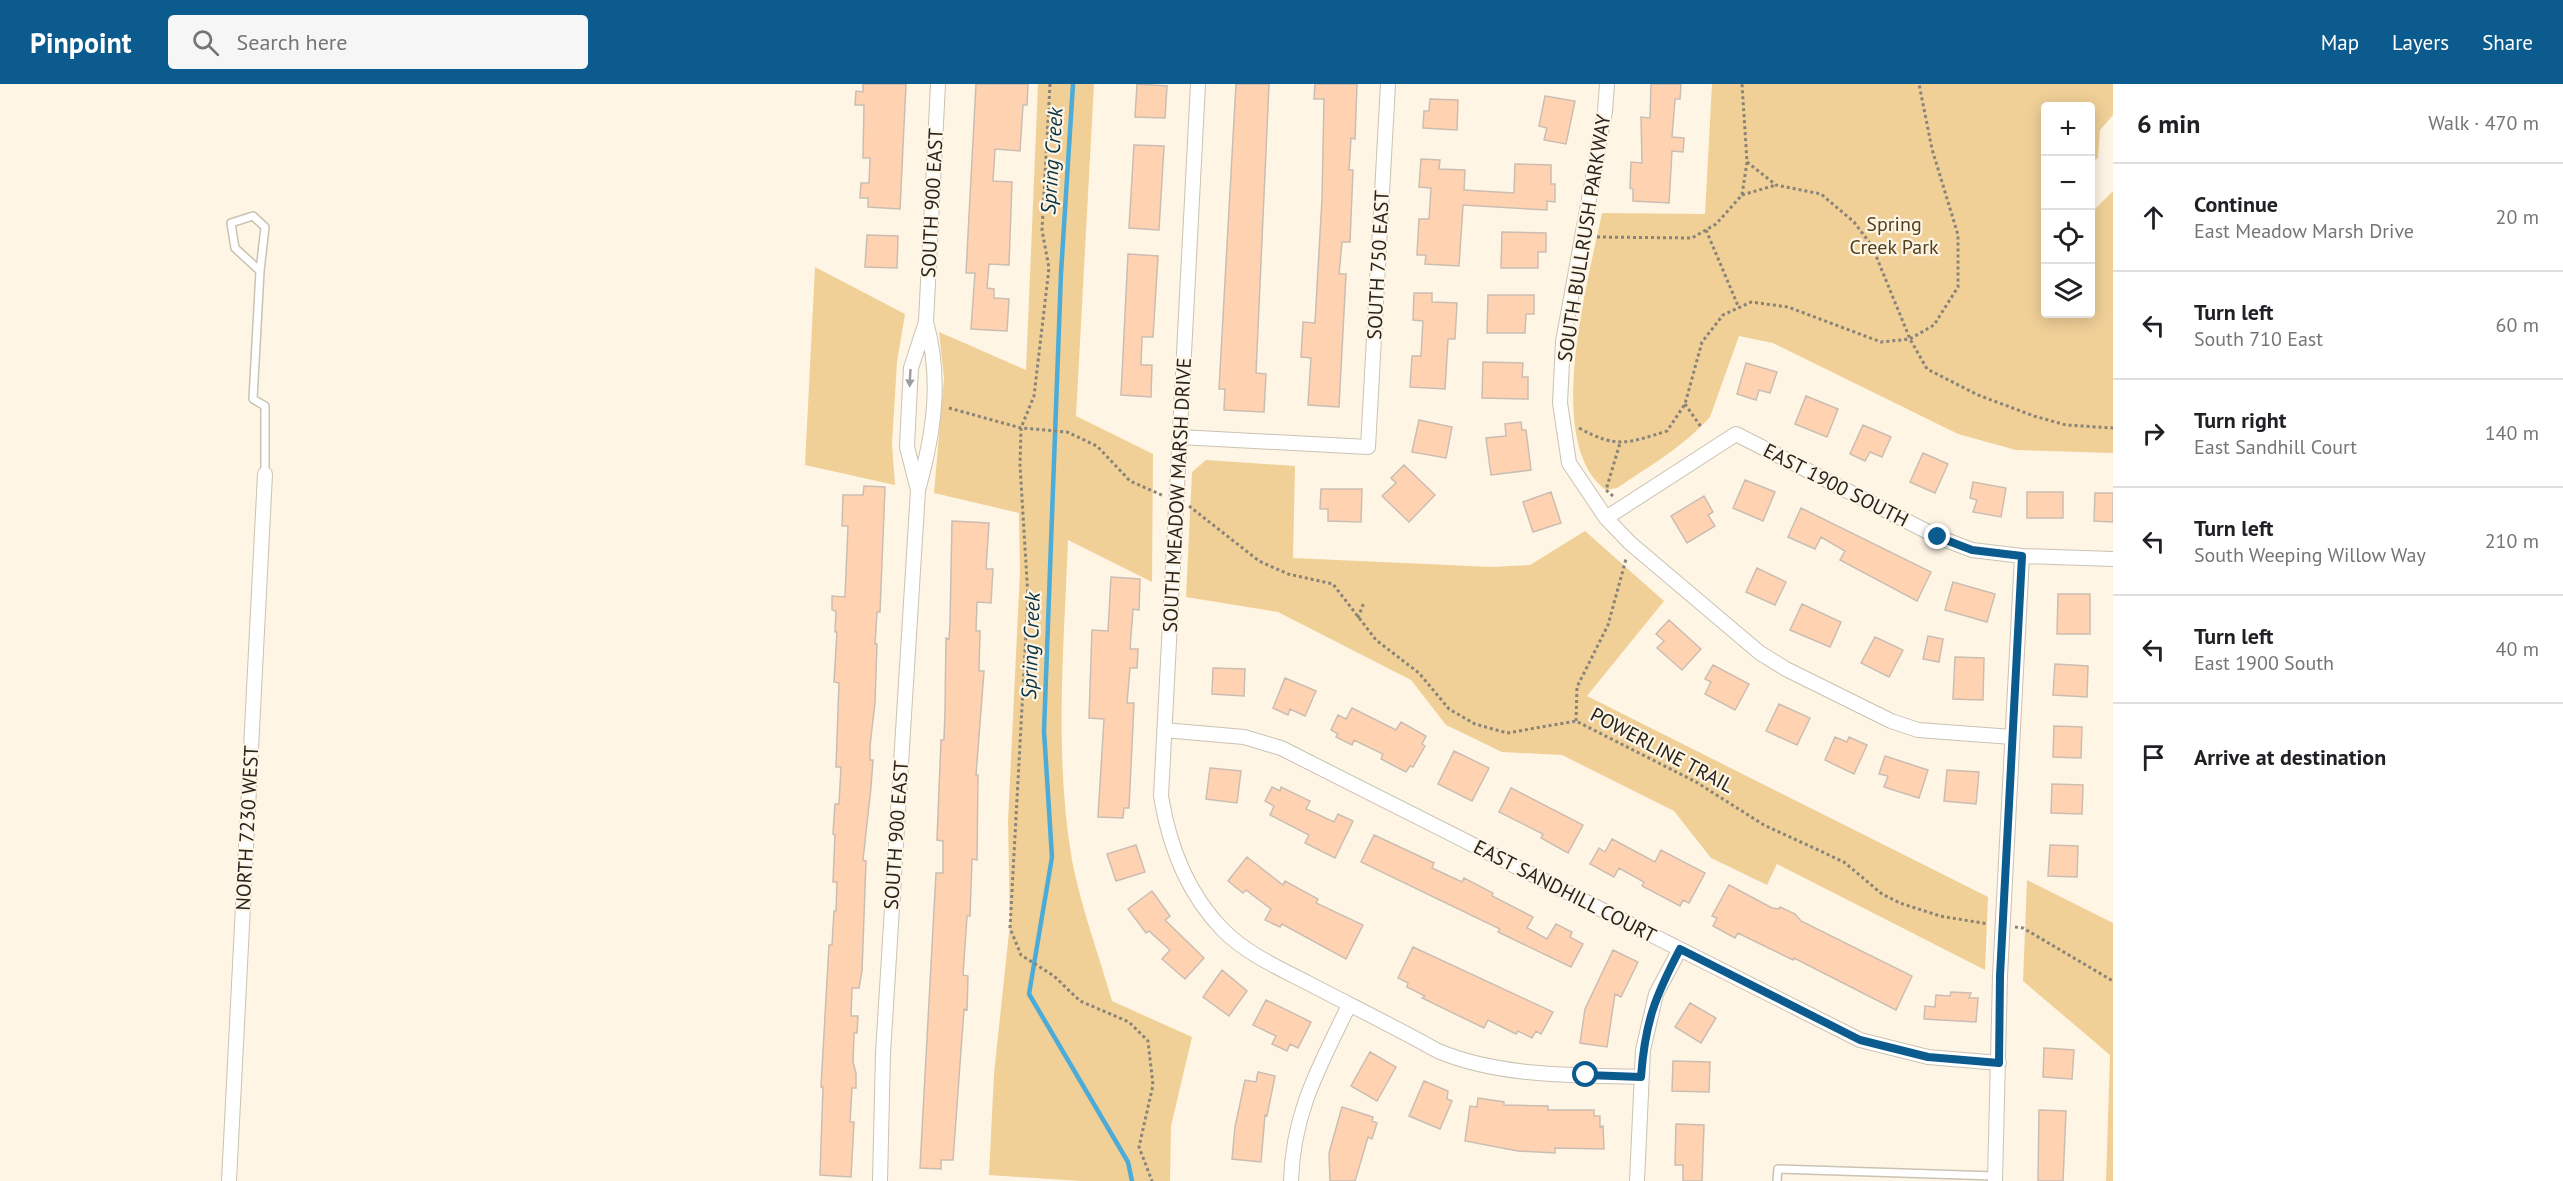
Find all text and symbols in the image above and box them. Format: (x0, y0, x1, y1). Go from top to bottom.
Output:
search box (168, 15, 588, 69)
text: Pinpoint (30, 24, 132, 61)
icon: search (189, 26, 222, 59)
text: Search here (237, 28, 347, 56)
text: Map (2321, 29, 2359, 56)
text: Layers (2392, 29, 2449, 56)
text: Share (2482, 29, 2533, 56)
map controls (2041, 102, 2095, 318)
button: + (2041, 102, 2095, 156)
water label: Spring Creek (1034, 105, 1069, 215)
text: 6 min (2137, 107, 2200, 140)
text: Walk · 470 m (2428, 110, 2539, 136)
street label: SOUTH BULLRUSH PARKWAY (1552, 112, 1617, 364)
street label: SOUTH 900 EAST (915, 128, 949, 278)
button: − (2041, 156, 2095, 210)
street label: SOUTH 750 EAST (1361, 190, 1395, 340)
text: Continue (2194, 190, 2278, 218)
icon: ahead (2137, 201, 2170, 234)
text: 20 m (2496, 204, 2539, 230)
button: locate (2041, 210, 2095, 264)
park label: Spring Creek Park (1849, 211, 1939, 260)
text: East Meadow Marsh Drive (2194, 218, 2414, 244)
button: layers (2041, 264, 2095, 318)
text: Turn left (2194, 298, 2274, 326)
icon: left (2137, 309, 2170, 342)
text: 60 m (2496, 312, 2539, 338)
text: South 710 East (2194, 326, 2323, 352)
street label: SOUTH MEADOW MARSH DRIVE (1157, 357, 1197, 633)
one-way arrow (906, 368, 915, 387)
text: Turn right (2194, 406, 2286, 434)
icon: right (2137, 417, 2170, 450)
text: 140 m (2485, 420, 2539, 446)
text: East Sandhill Court (2194, 434, 2357, 460)
street label: EAST 1900 SOUTH (1759, 437, 1913, 533)
text: Turn left (2194, 514, 2274, 542)
route end (1924, 523, 1950, 549)
icon: left (2137, 525, 2170, 558)
text: 210 m (2485, 528, 2539, 554)
text: South Weeping Willow Way (2194, 542, 2426, 568)
water label: Spring Creek (1015, 590, 1046, 700)
text: Turn left (2194, 622, 2274, 650)
icon: left (2137, 633, 2170, 666)
text: 40 m (2496, 636, 2539, 662)
text: East 1900 South (2194, 650, 2334, 676)
street label: POWERLINE TRAIL (1586, 701, 1738, 799)
icon: arrive (2137, 741, 2170, 774)
text: Arrive at destination (2194, 743, 2386, 771)
street label: NORTH 7230 WEST (230, 745, 264, 911)
street label: SOUTH 900 EAST (878, 760, 914, 910)
street label: EAST SANDHILL COURT (1469, 834, 1661, 948)
route start (1572, 1061, 1598, 1087)

